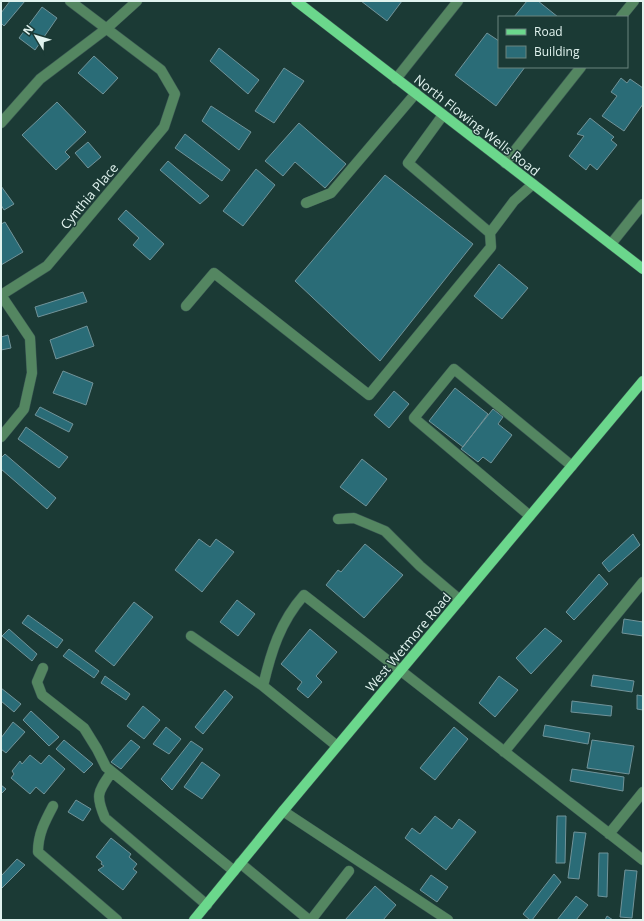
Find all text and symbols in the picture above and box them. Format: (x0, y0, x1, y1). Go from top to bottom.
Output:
north arrow (16, 16, 56, 56)
legend (498, 16, 628, 68)
text: N (19, 21, 36, 38)
text: Road (534, 23, 563, 40)
text: Building (534, 43, 580, 60)
street label: North Flowing Wells Road (410, 70, 544, 180)
street label: Cynthia Place (56, 159, 122, 233)
street label: West Wetmore Road (361, 589, 455, 695)

